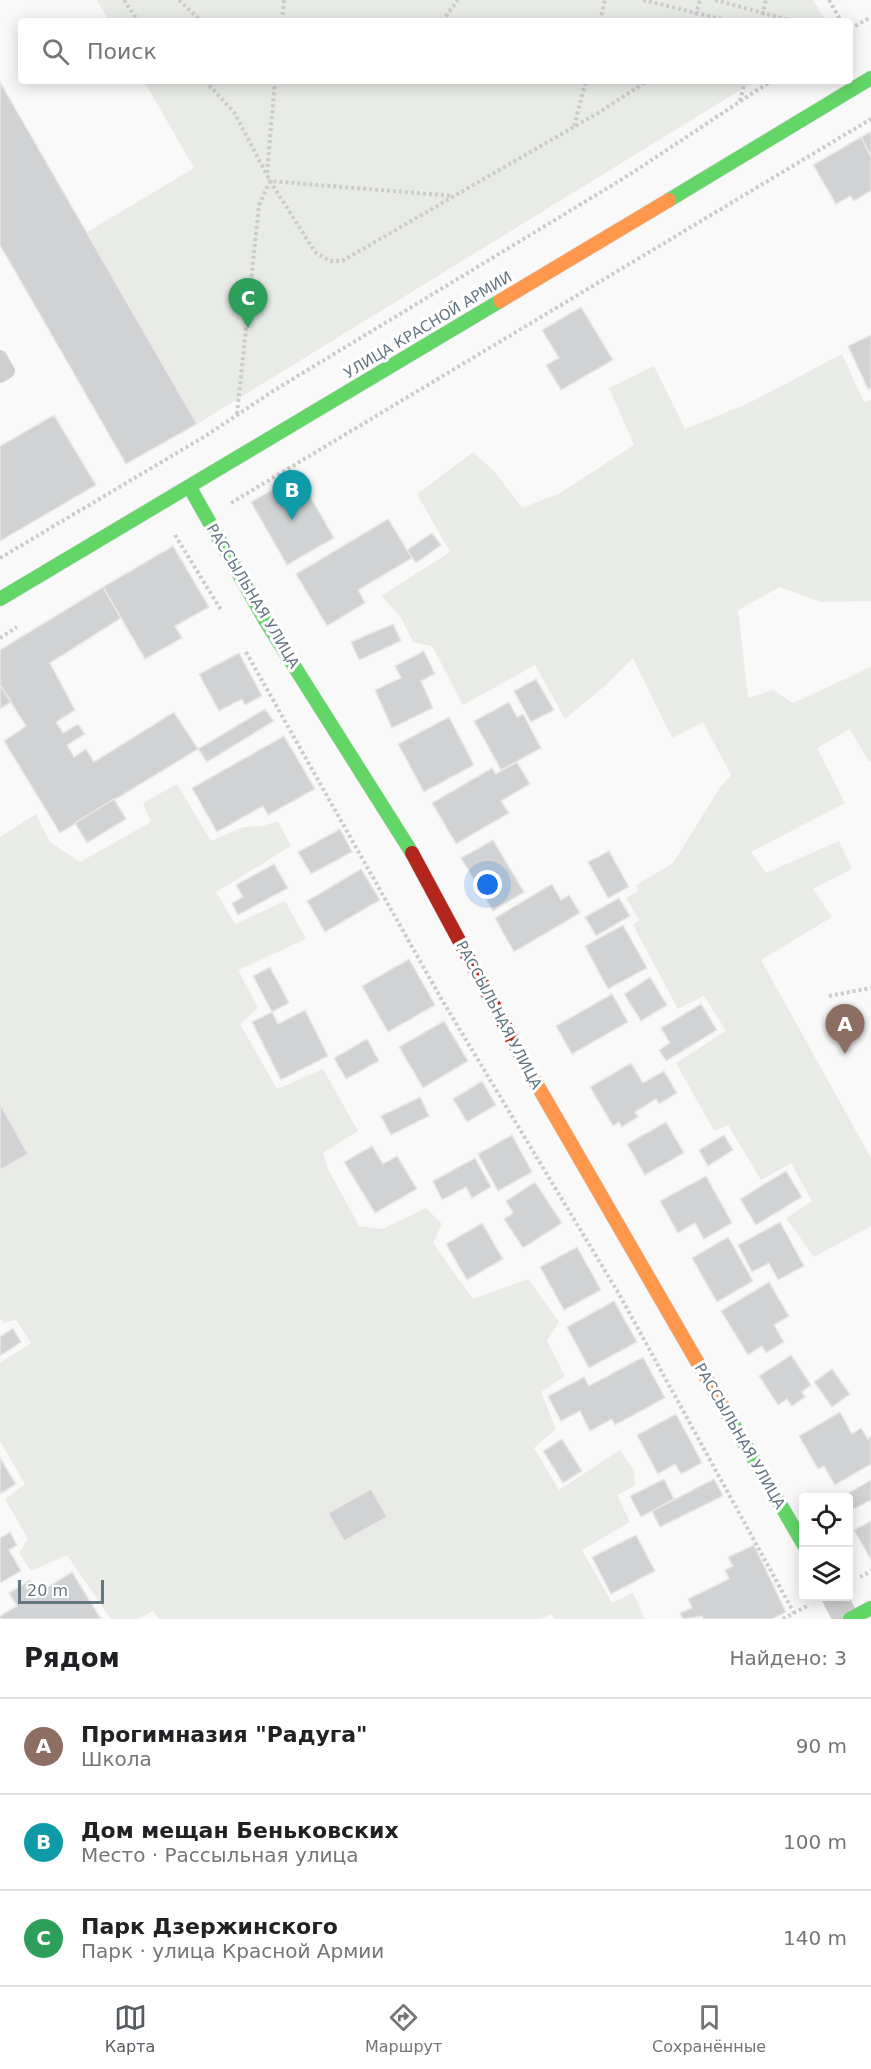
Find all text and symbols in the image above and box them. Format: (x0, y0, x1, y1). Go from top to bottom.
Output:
search box (18, 18, 853, 84)
icon: search (39, 35, 72, 68)
text: Поиск (87, 39, 157, 64)
street label: УЛИЦА КРАСНОЙ АРМИИ (340, 267, 515, 382)
pin: C (228, 278, 268, 328)
pin: B (272, 470, 312, 520)
street label: РАССЫЛЬНАЯ УЛИЦА (203, 521, 304, 672)
your location (473, 870, 502, 899)
street label: РАССЫЛЬНАЯ УЛИЦА (452, 938, 546, 1093)
pin: A (826, 1004, 864, 1054)
street label: РАССЫЛЬНАЯ УЛИЦА (691, 1360, 789, 1513)
map controls (799, 1493, 853, 1601)
button: locate (799, 1493, 853, 1547)
button: layers (799, 1547, 853, 1601)
scale bar (18, 1577, 104, 1604)
text: 20 m (27, 1581, 68, 1600)
text: Рядом (24, 1643, 120, 1673)
text: Найдено: 3 (729, 1646, 847, 1670)
text: Прогимназия "Радуга" (81, 1722, 368, 1747)
text: A (36, 1734, 51, 1758)
text: 90 m (796, 1734, 847, 1758)
text: Школа (81, 1747, 152, 1771)
text: Дом мещан Беньковских (81, 1818, 399, 1843)
text: B (36, 1830, 51, 1854)
text: 100 m (783, 1830, 847, 1854)
text: Место · Рассыльная улица (81, 1843, 358, 1867)
text: Парк Дзержинского (81, 1914, 338, 1939)
text: C (36, 1926, 51, 1950)
text: 140 m (783, 1926, 847, 1950)
text: Парк · улица Красной Армии (81, 1939, 384, 1963)
tab: Карта (105, 2001, 155, 2056)
tab: Маршрут (365, 2001, 442, 2056)
tab: Сохранённые (652, 2001, 766, 2056)

